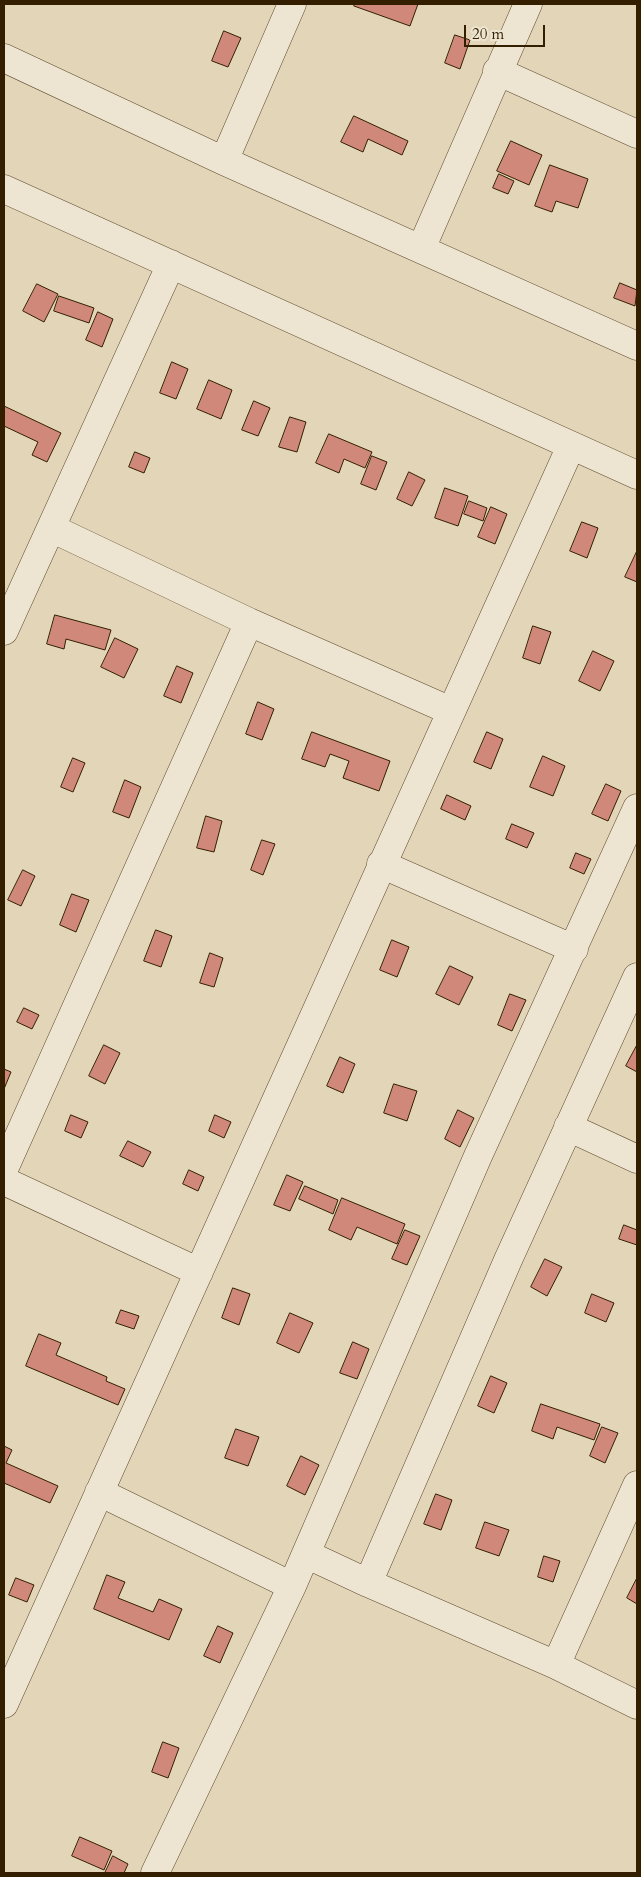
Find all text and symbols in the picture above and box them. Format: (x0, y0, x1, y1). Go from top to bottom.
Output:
scale bar (466, 15, 547, 47)
text: 20 m (472, 24, 504, 44)

